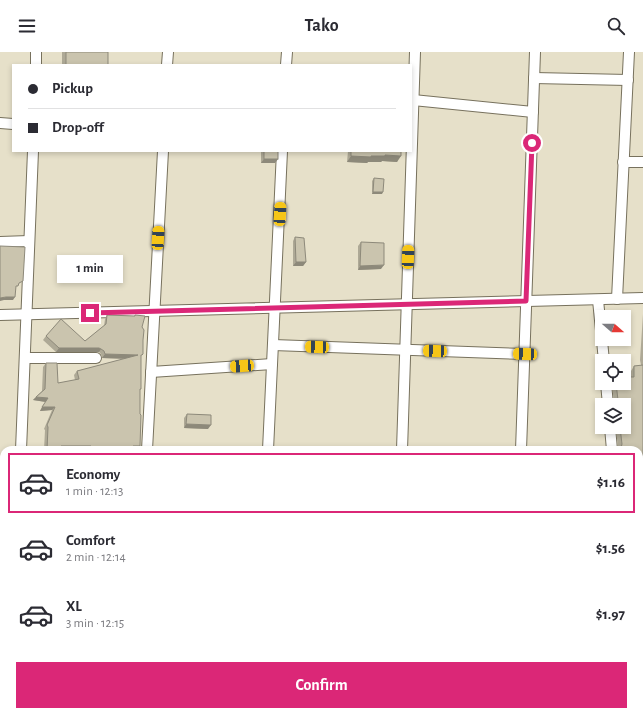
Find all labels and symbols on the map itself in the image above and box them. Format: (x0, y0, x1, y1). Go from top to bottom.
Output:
route start (523, 134, 541, 152)
car (273, 202, 287, 226)
car (151, 226, 165, 250)
car (402, 245, 414, 269)
callout: 1 min (57, 255, 123, 283)
route end (81, 304, 99, 322)
north arrow (595, 310, 631, 346)
car (305, 341, 329, 353)
car (423, 345, 447, 357)
car (513, 348, 537, 360)
car (230, 359, 254, 373)

